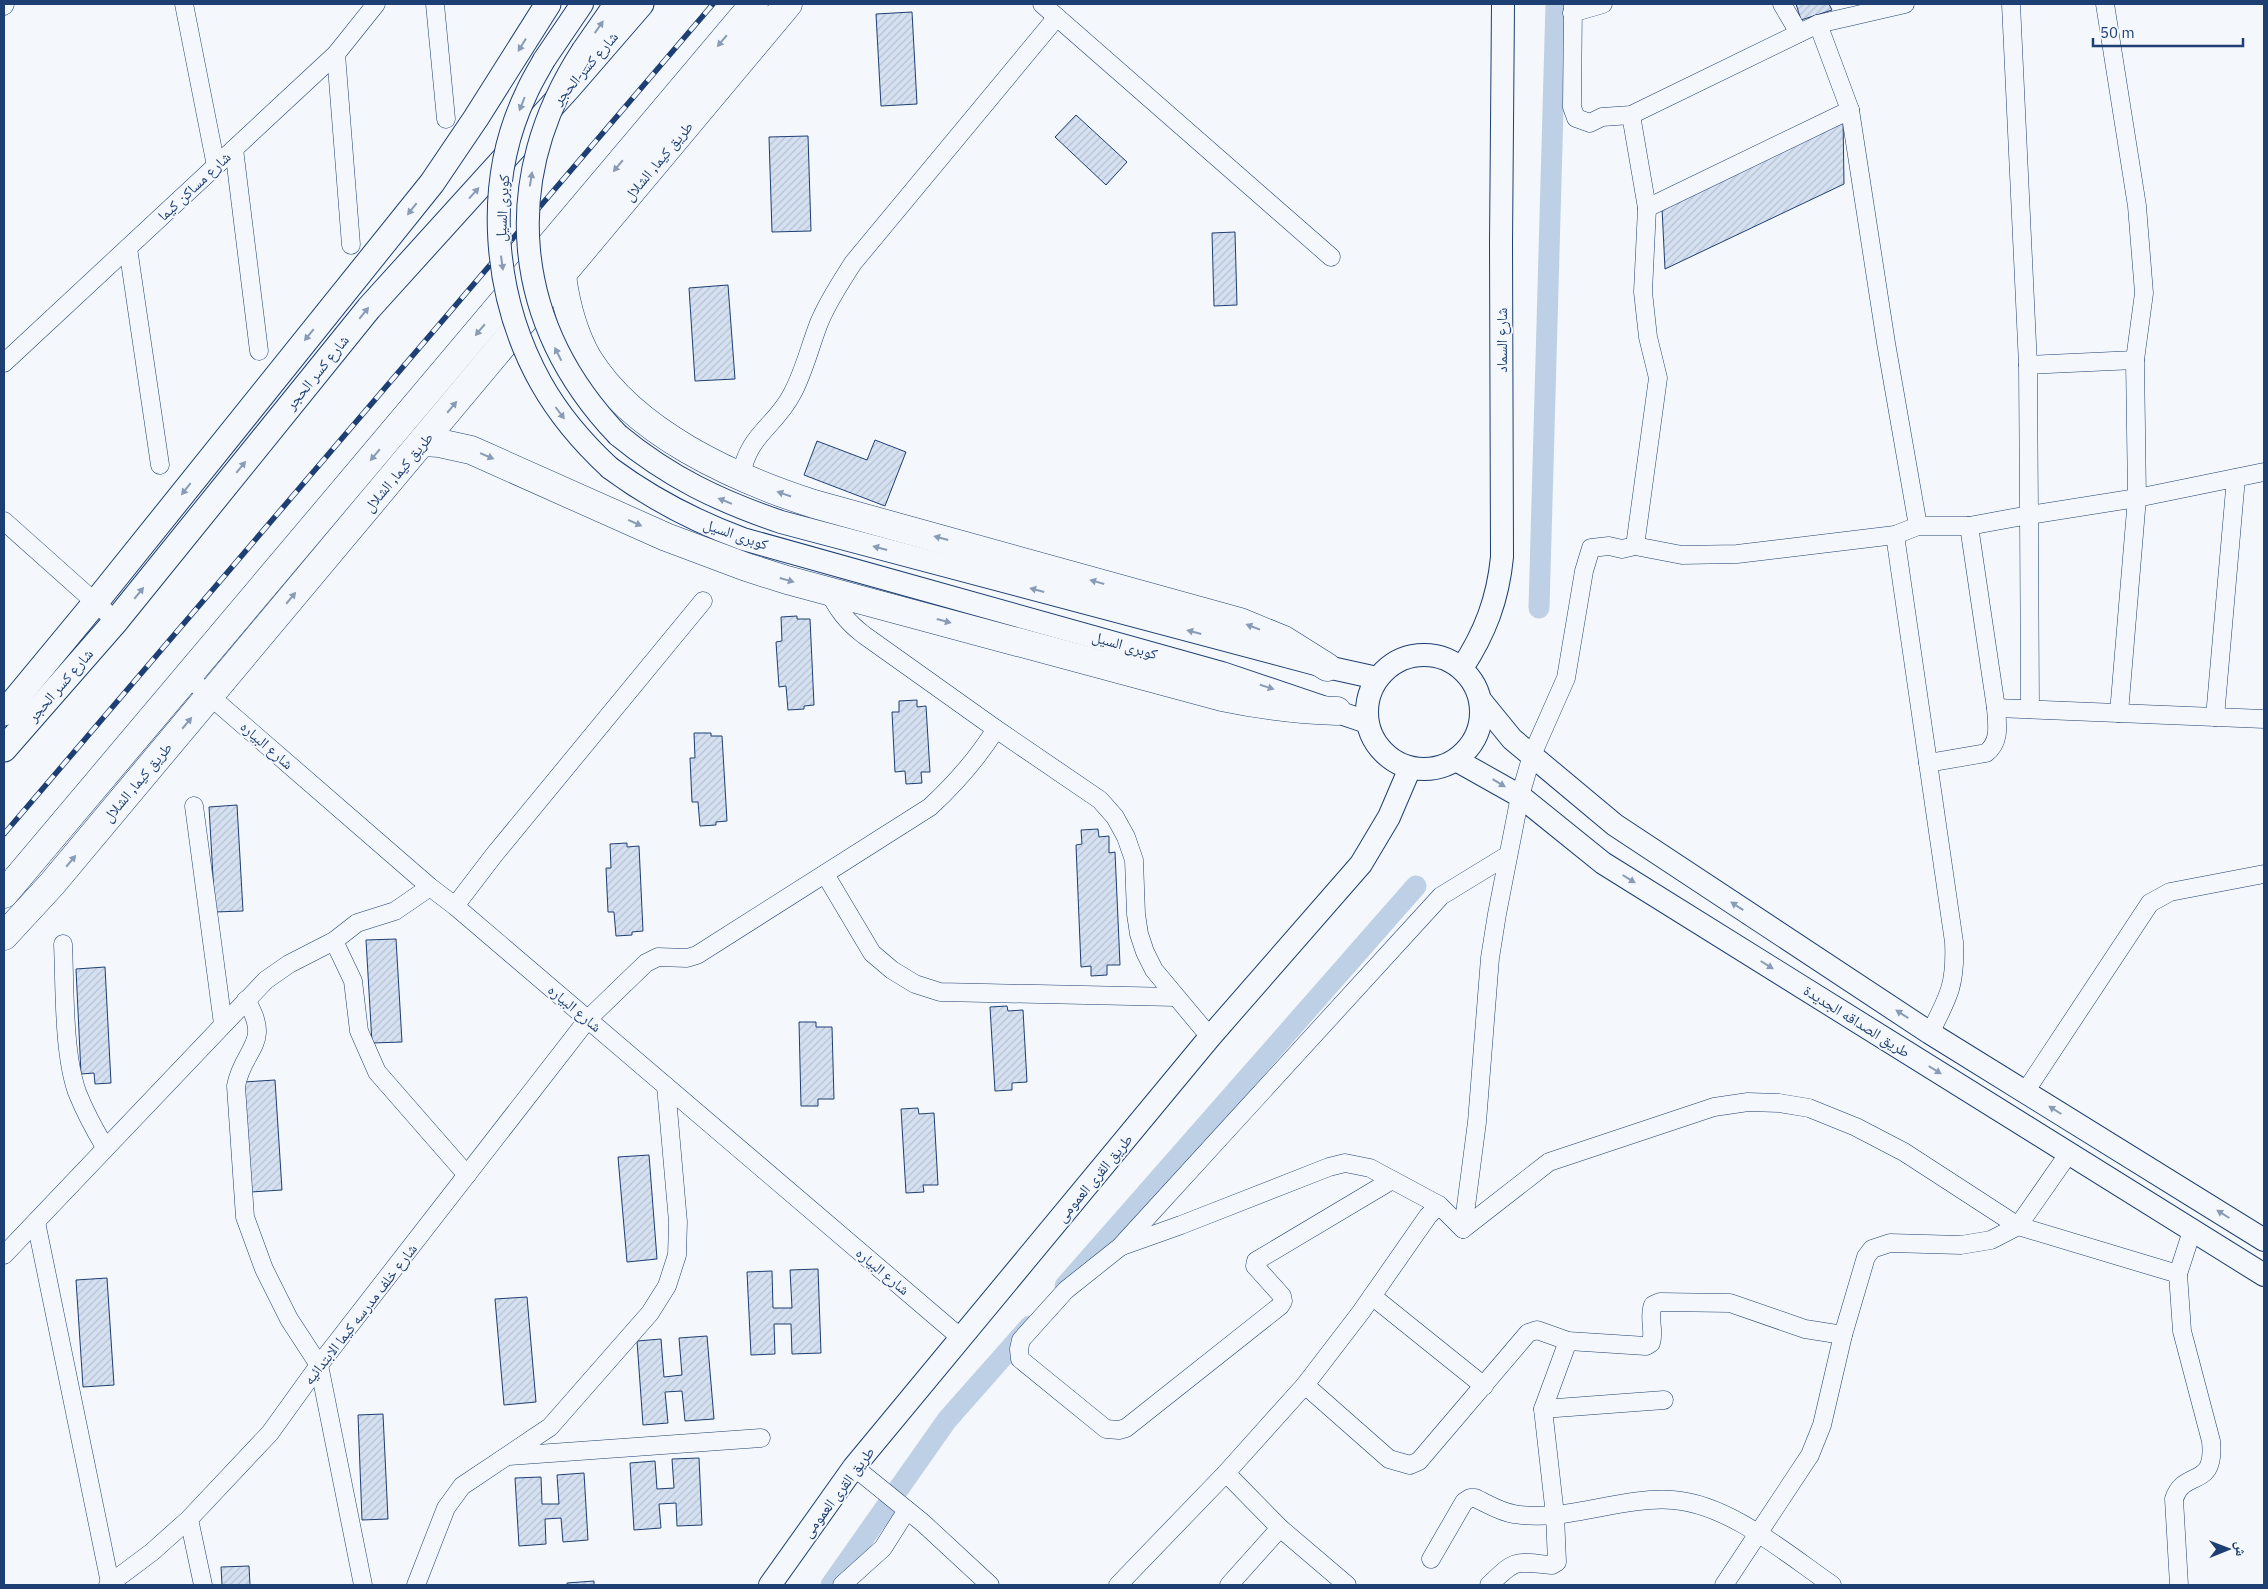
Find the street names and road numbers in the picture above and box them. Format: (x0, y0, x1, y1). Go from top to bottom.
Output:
street label: شارع كسر الحجر (547, 27, 623, 110)
street label: طريق كيما, الشلال (619, 117, 698, 205)
street label: شارع مساكن كيما (154, 147, 235, 225)
street label: كوبرى السيل (491, 174, 514, 242)
street label: شارع السماد (1492, 307, 1512, 372)
street label: شارع كسر الحجر (280, 331, 354, 415)
street label: طريق كيما, الشلال (359, 428, 438, 516)
street label: كوبرى السيل (701, 514, 771, 555)
street label: كوبرى السيل (1090, 627, 1160, 664)
street label: شارع كسر الحجر (22, 644, 98, 727)
street label: شارع البياره (236, 717, 298, 774)
street label: طريق كيما, الشلال (98, 738, 177, 826)
street label: شارع البياره (544, 980, 606, 1037)
street label: طريق الصداقه الجديدة (1800, 981, 1914, 1062)
street label: طريق القرى العمومى (1052, 1130, 1137, 1227)
street label: شارع خلف مدرسه كيما الابتدائيه (299, 1239, 422, 1389)
street label: شارع البياره (852, 1243, 914, 1300)
street label: طريق القرى العمومى (798, 1443, 879, 1542)

